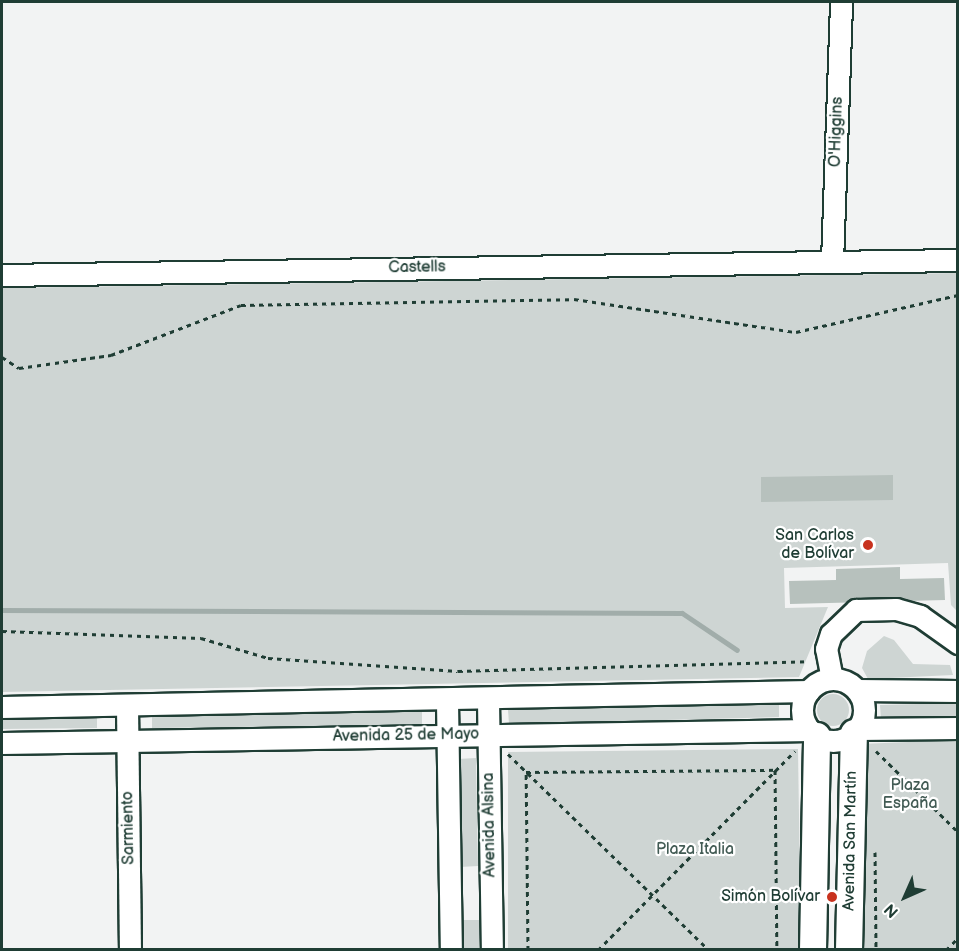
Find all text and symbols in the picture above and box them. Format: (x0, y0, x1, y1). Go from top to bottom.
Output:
street label: O'Higgins (826, 96, 848, 168)
street label: Castells (388, 258, 446, 278)
place label: San Carlos de Bolívar (775, 526, 854, 564)
marker: San Carlos de Bolívar (859, 536, 877, 554)
street label: Avenida 25 de Mayo (333, 725, 479, 747)
street label: Avenida San Martín (840, 771, 862, 911)
street label: Avenida Alsina (479, 772, 501, 878)
park label: Plaza España (883, 776, 937, 814)
street label: Sarmiento (119, 791, 139, 865)
park label: Plaza Italia (656, 840, 734, 860)
north arrow (875, 867, 935, 927)
place label: Simón Bolívar (721, 887, 820, 907)
marker: Simón Bolívar (825, 890, 839, 904)
text: N (881, 899, 903, 921)

